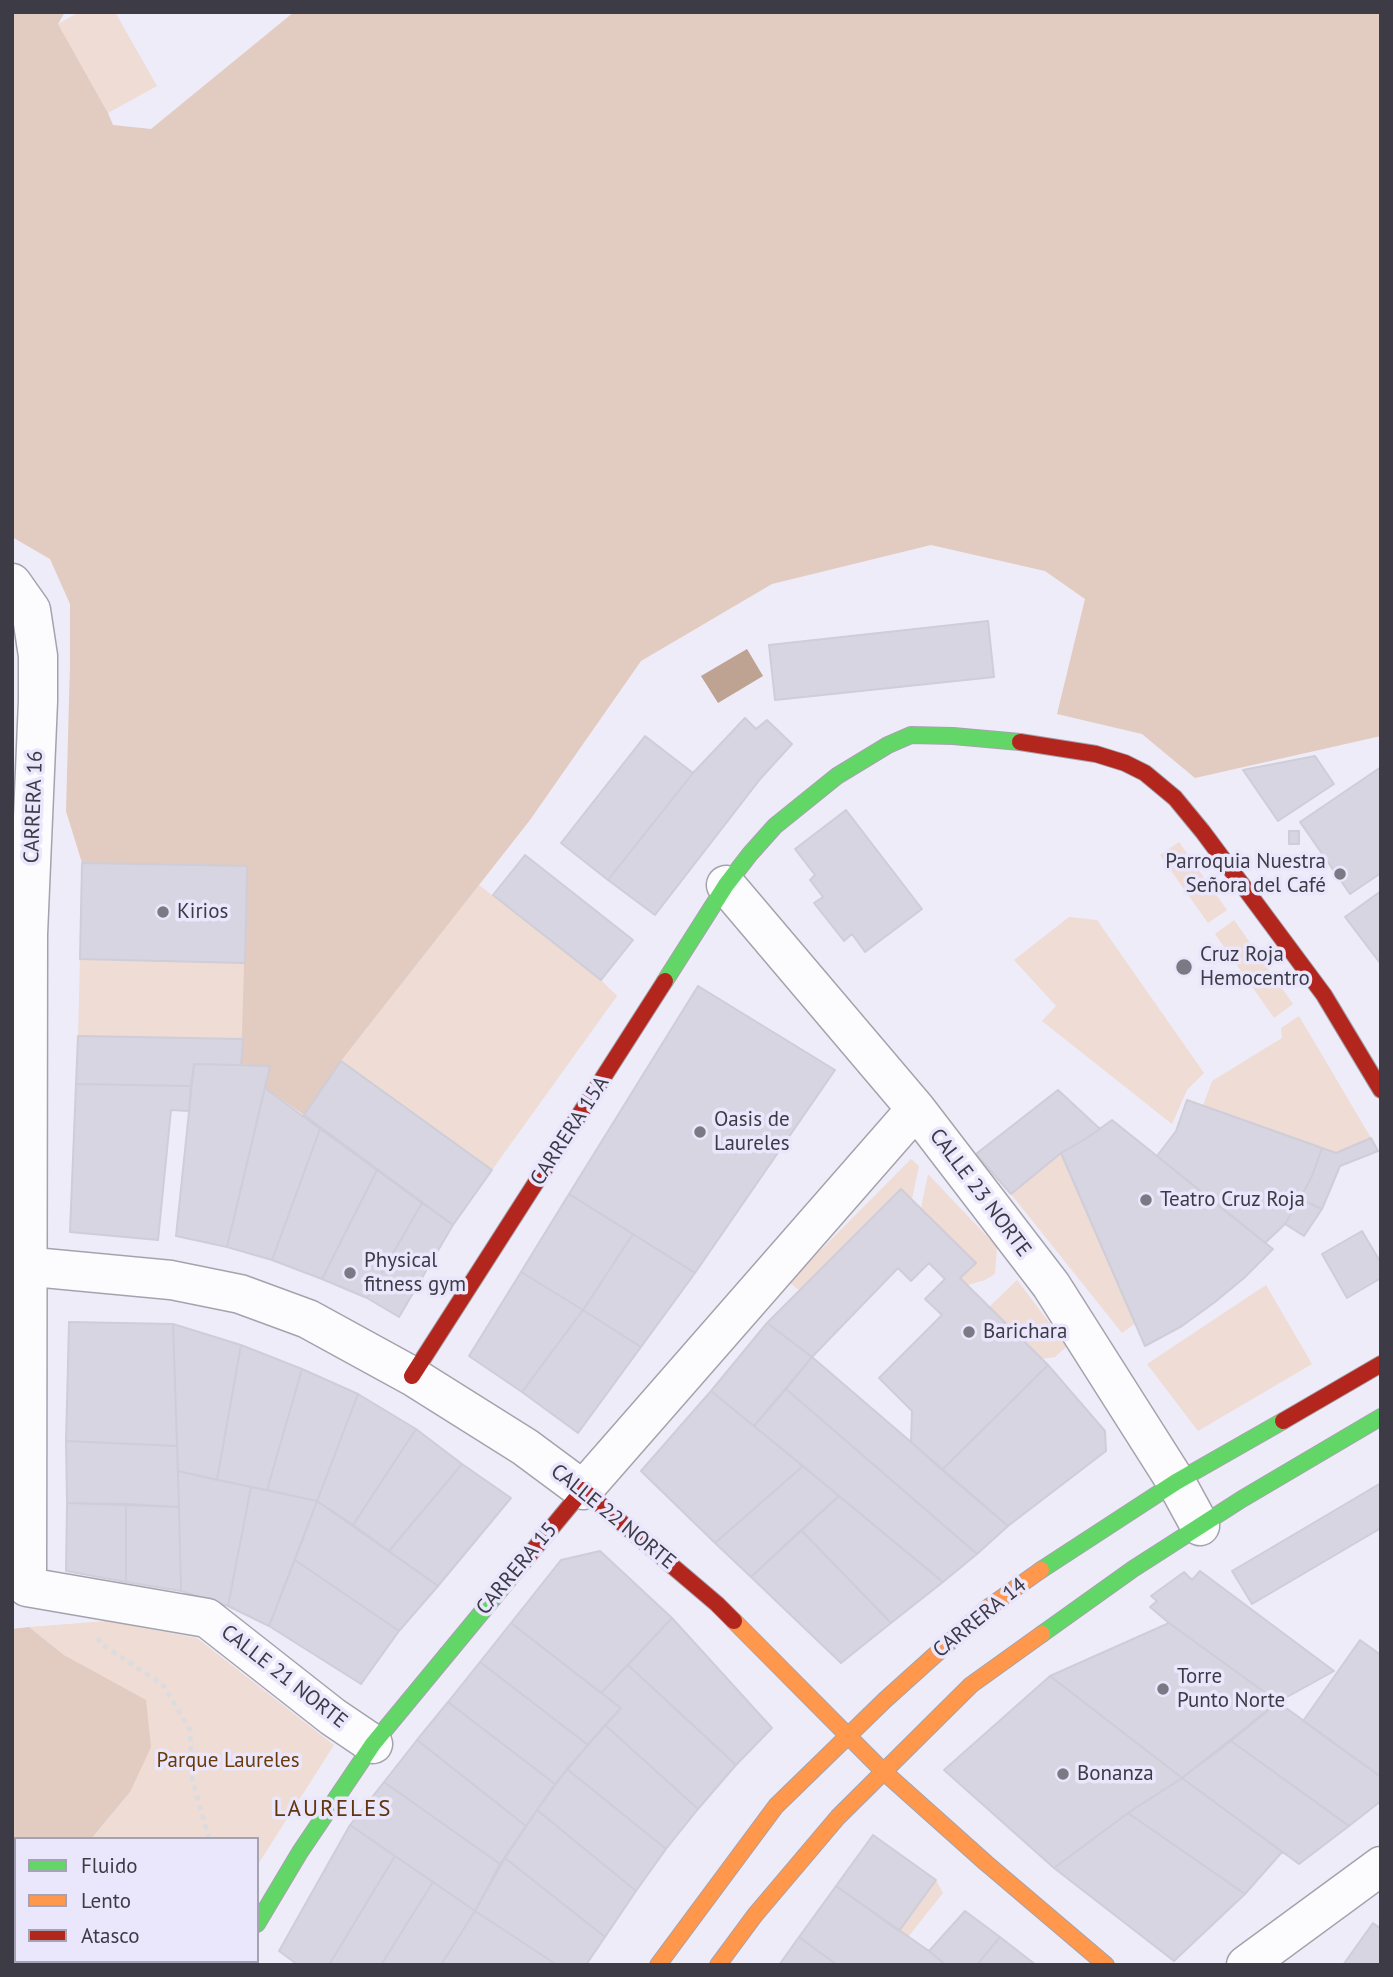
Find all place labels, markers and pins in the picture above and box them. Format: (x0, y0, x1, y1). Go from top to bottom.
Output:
place label: Parroquia Nuestra Señora del Café (1165, 849, 1326, 899)
marker: Parroquia Nuestra Señora del Café (1332, 866, 1348, 882)
place label: Kirios (177, 899, 228, 925)
marker: Kirios (155, 904, 171, 920)
place label: Cruz Roja Hemocentro (1200, 942, 1310, 992)
marker: Cruz Roja Hemocentro (1174, 957, 1194, 977)
place label: Oasis de Laureles (714, 1107, 790, 1157)
marker: Oasis de Laureles (692, 1124, 708, 1140)
place label: Teatro Cruz Roja (1160, 1187, 1305, 1213)
marker: Teatro Cruz Roja (1138, 1192, 1154, 1208)
place label: Physical fitness gym (364, 1248, 466, 1298)
marker: Physical fitness gym (342, 1265, 358, 1281)
place label: Barichara (983, 1319, 1067, 1345)
marker: Barichara (961, 1324, 977, 1340)
place label: Torre Punto Norte (1177, 1664, 1285, 1714)
marker: Torre Punto Norte (1155, 1681, 1171, 1697)
place label: Bonanza (1077, 1761, 1154, 1787)
marker: Bonanza (1055, 1766, 1071, 1782)

